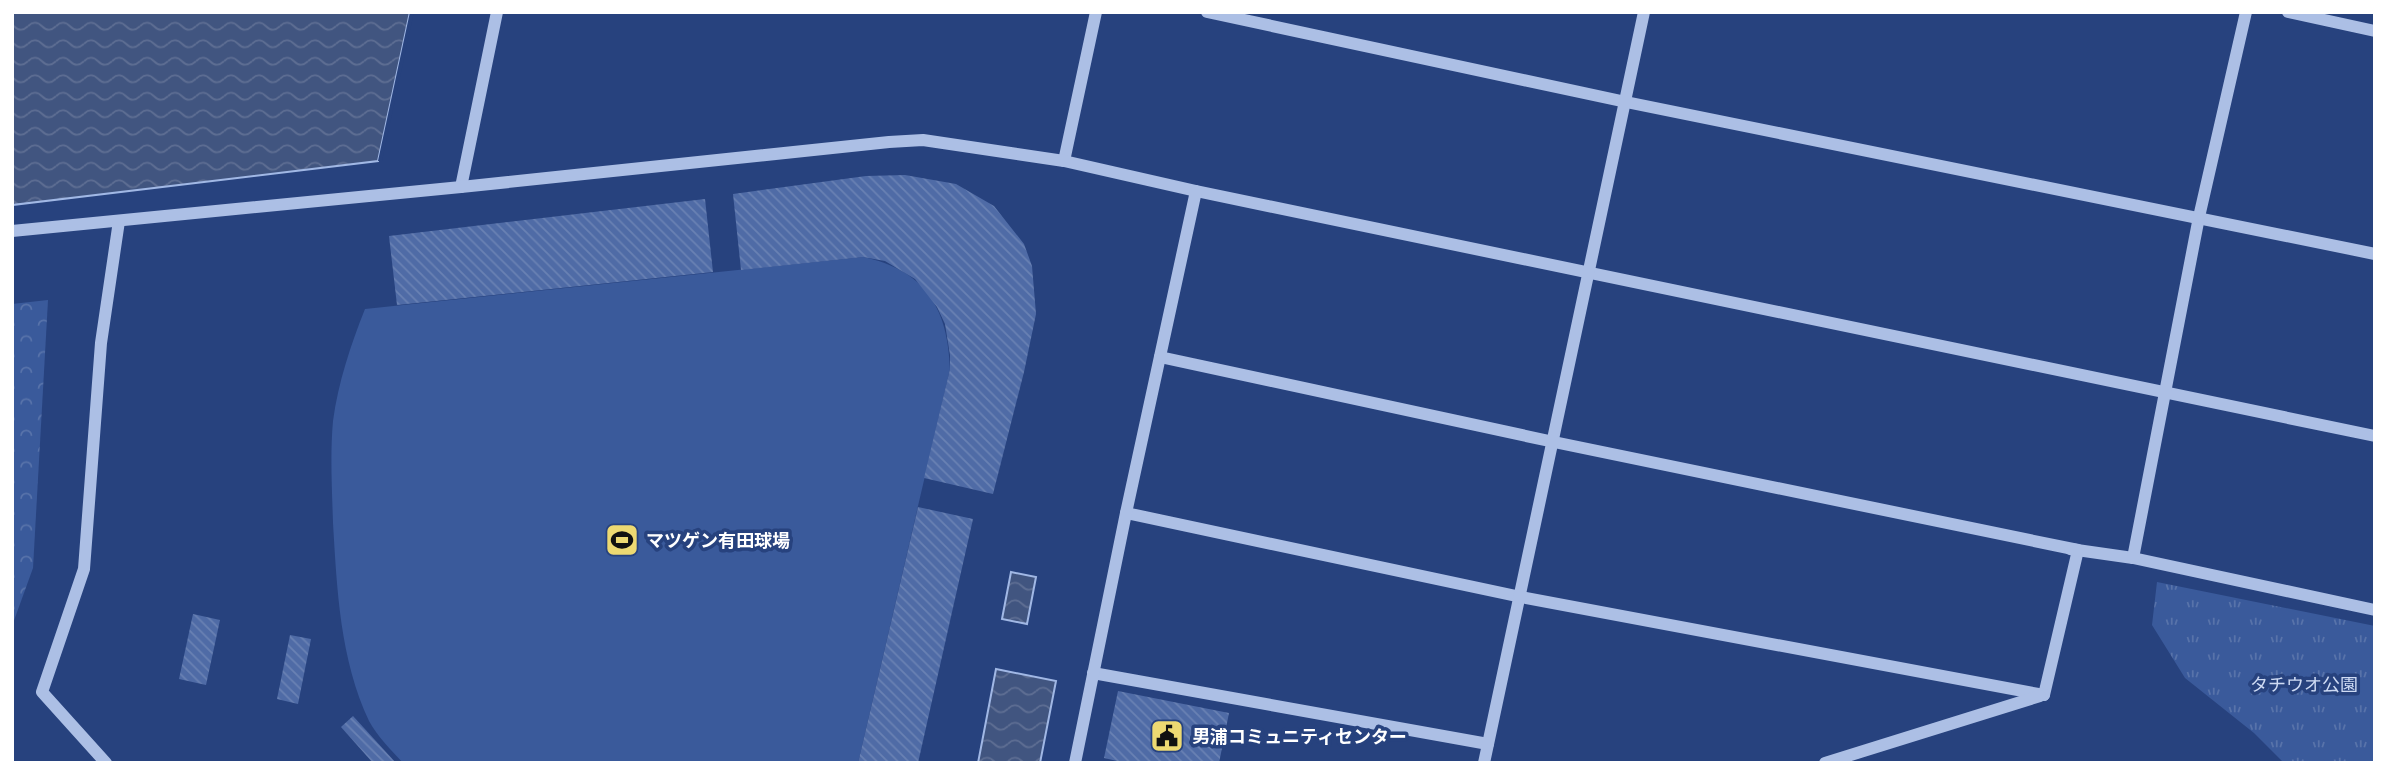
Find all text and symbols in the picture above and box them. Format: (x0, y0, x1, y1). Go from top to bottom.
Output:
sports icon: マツゲン有田球場 (603, 521, 641, 559)
place label: マツゲン有田球場 (646, 529, 790, 552)
park label: タチウオ公園 (2250, 673, 2358, 696)
public building icon: 男浦コミュニティセンター (1148, 717, 1186, 755)
place label: 男浦コミュニティセンター (1192, 725, 1407, 748)

